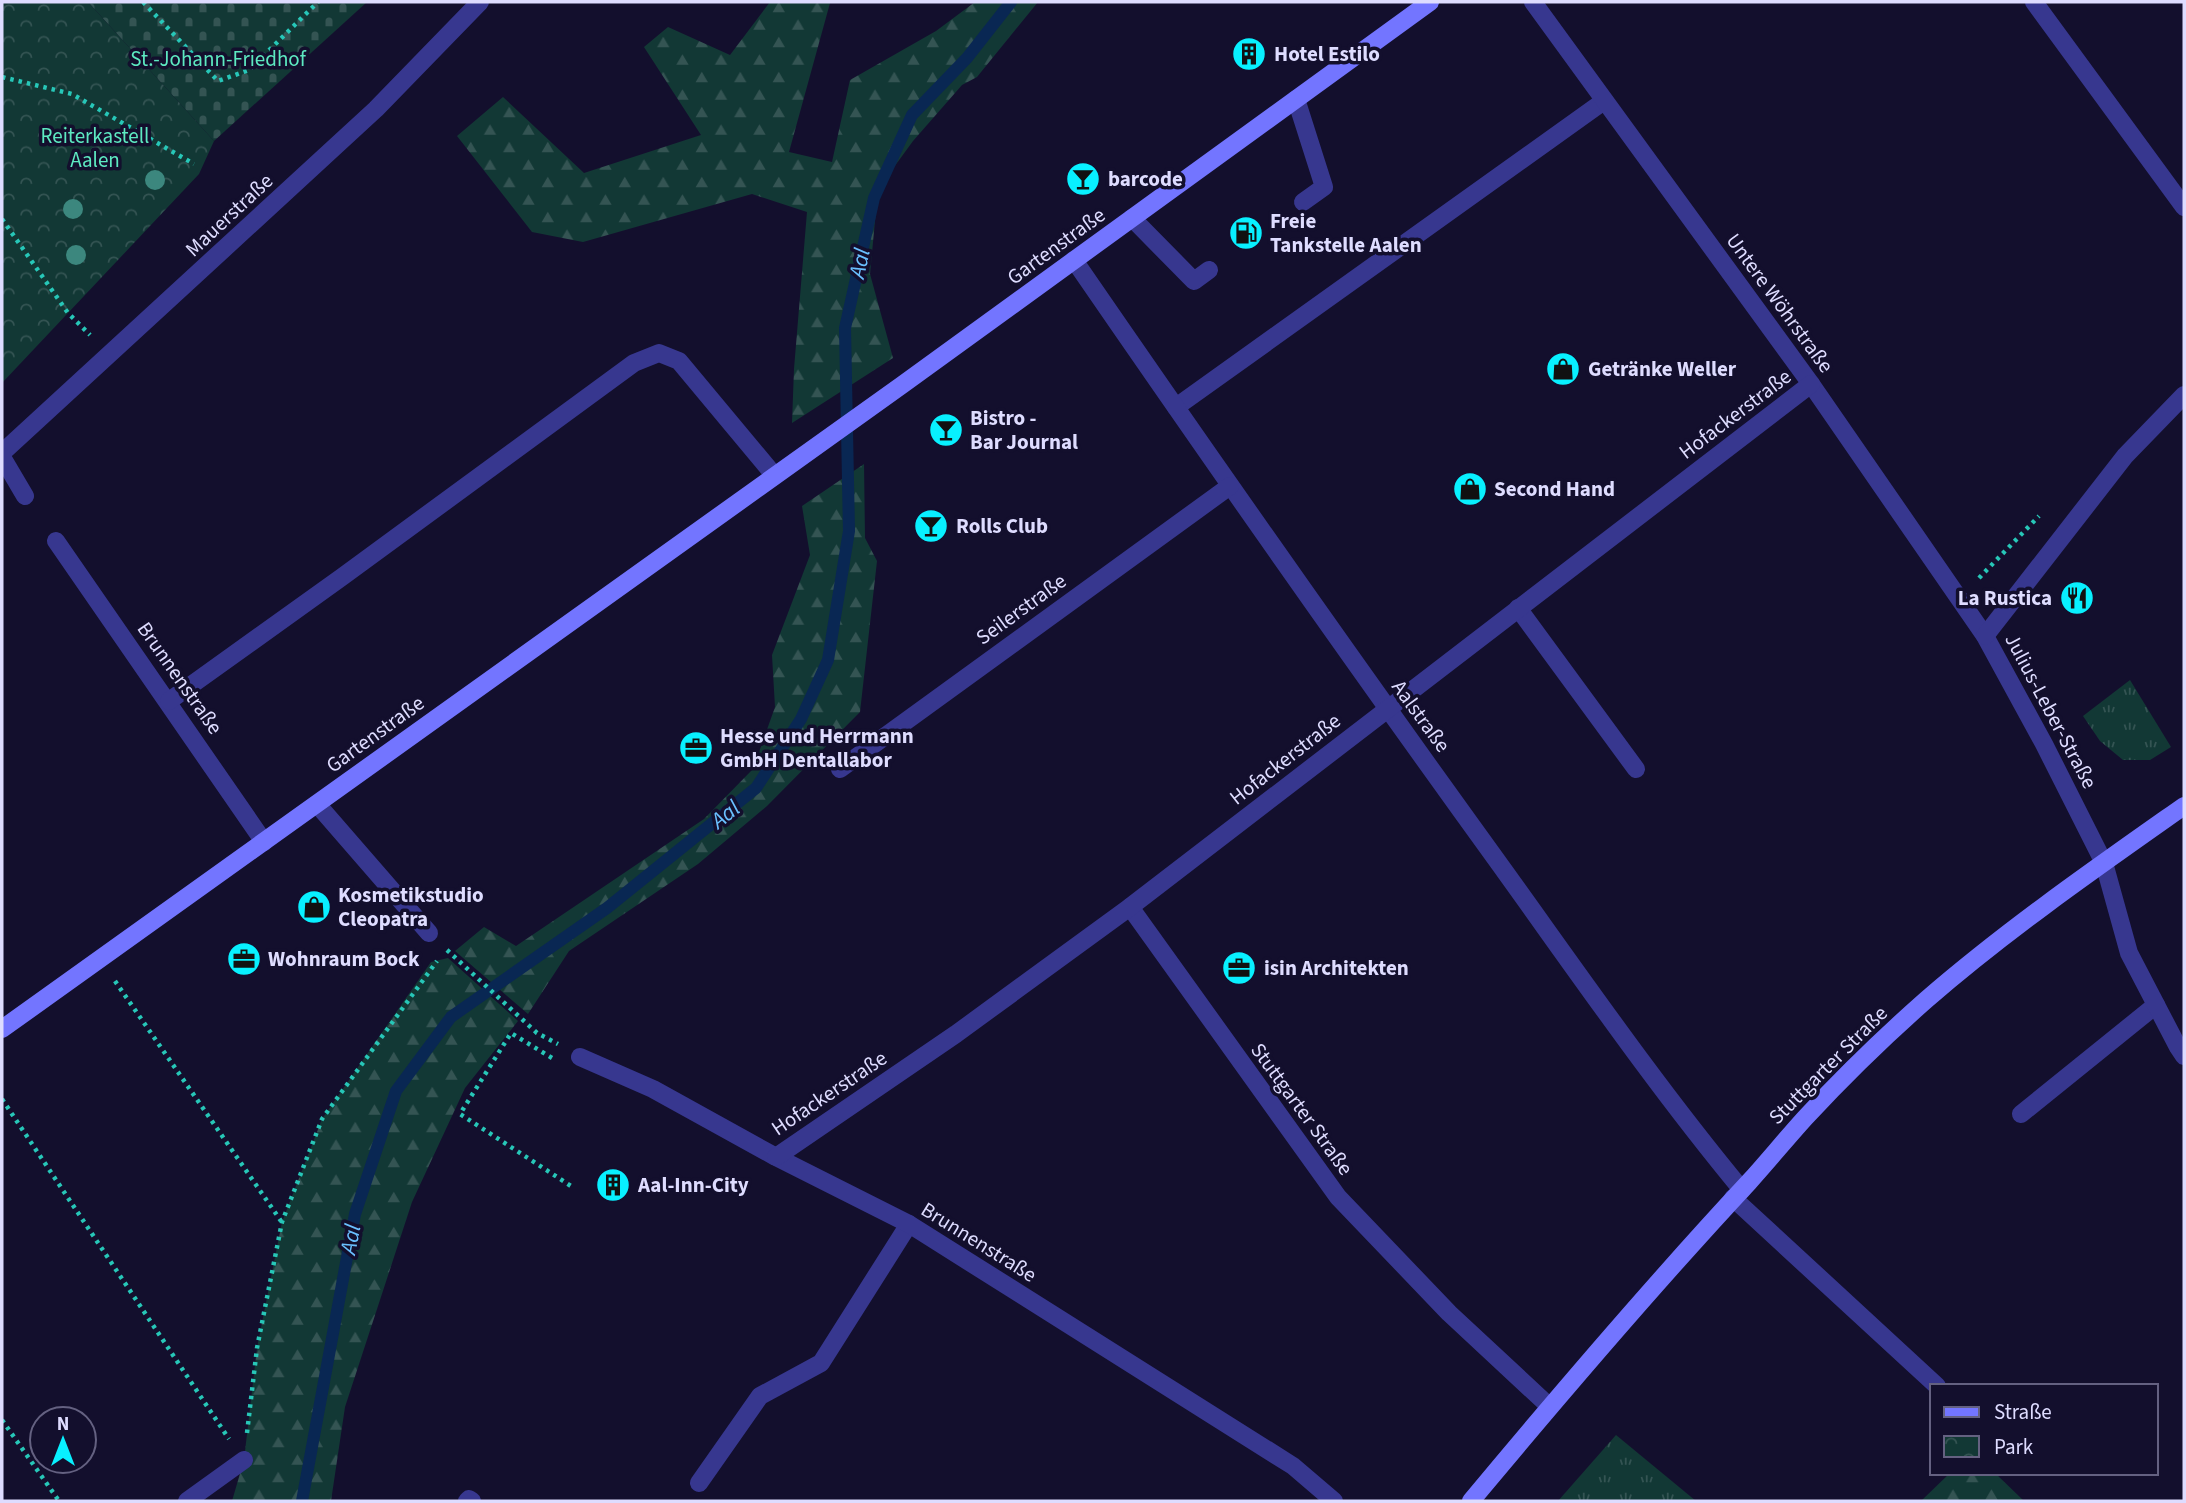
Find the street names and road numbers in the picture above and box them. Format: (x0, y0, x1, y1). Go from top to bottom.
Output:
street label: Mauerstraße (178, 166, 280, 264)
street label: Gartenstraße (1001, 200, 1111, 292)
street label: Untere Wöhrstraße (1719, 227, 1841, 379)
street label: Hofackerstraße (1673, 362, 1797, 466)
street label: Seilerstraße (970, 566, 1072, 652)
street label: Brunnenstraße (130, 616, 230, 740)
street label: Julius-Leber-Straße (1997, 628, 2105, 794)
street label: Aalstraße (1384, 674, 1458, 758)
street label: Gartenstraße (320, 688, 430, 780)
street label: Hofackerstraße (1223, 706, 1347, 812)
street label: Stuttgarter Straße (1762, 999, 1894, 1131)
street label: Stuttgarter Straße (1244, 1037, 1360, 1181)
street label: Hofackerstraße (765, 1043, 893, 1143)
street label: Brunnenstraße (915, 1194, 1043, 1290)

